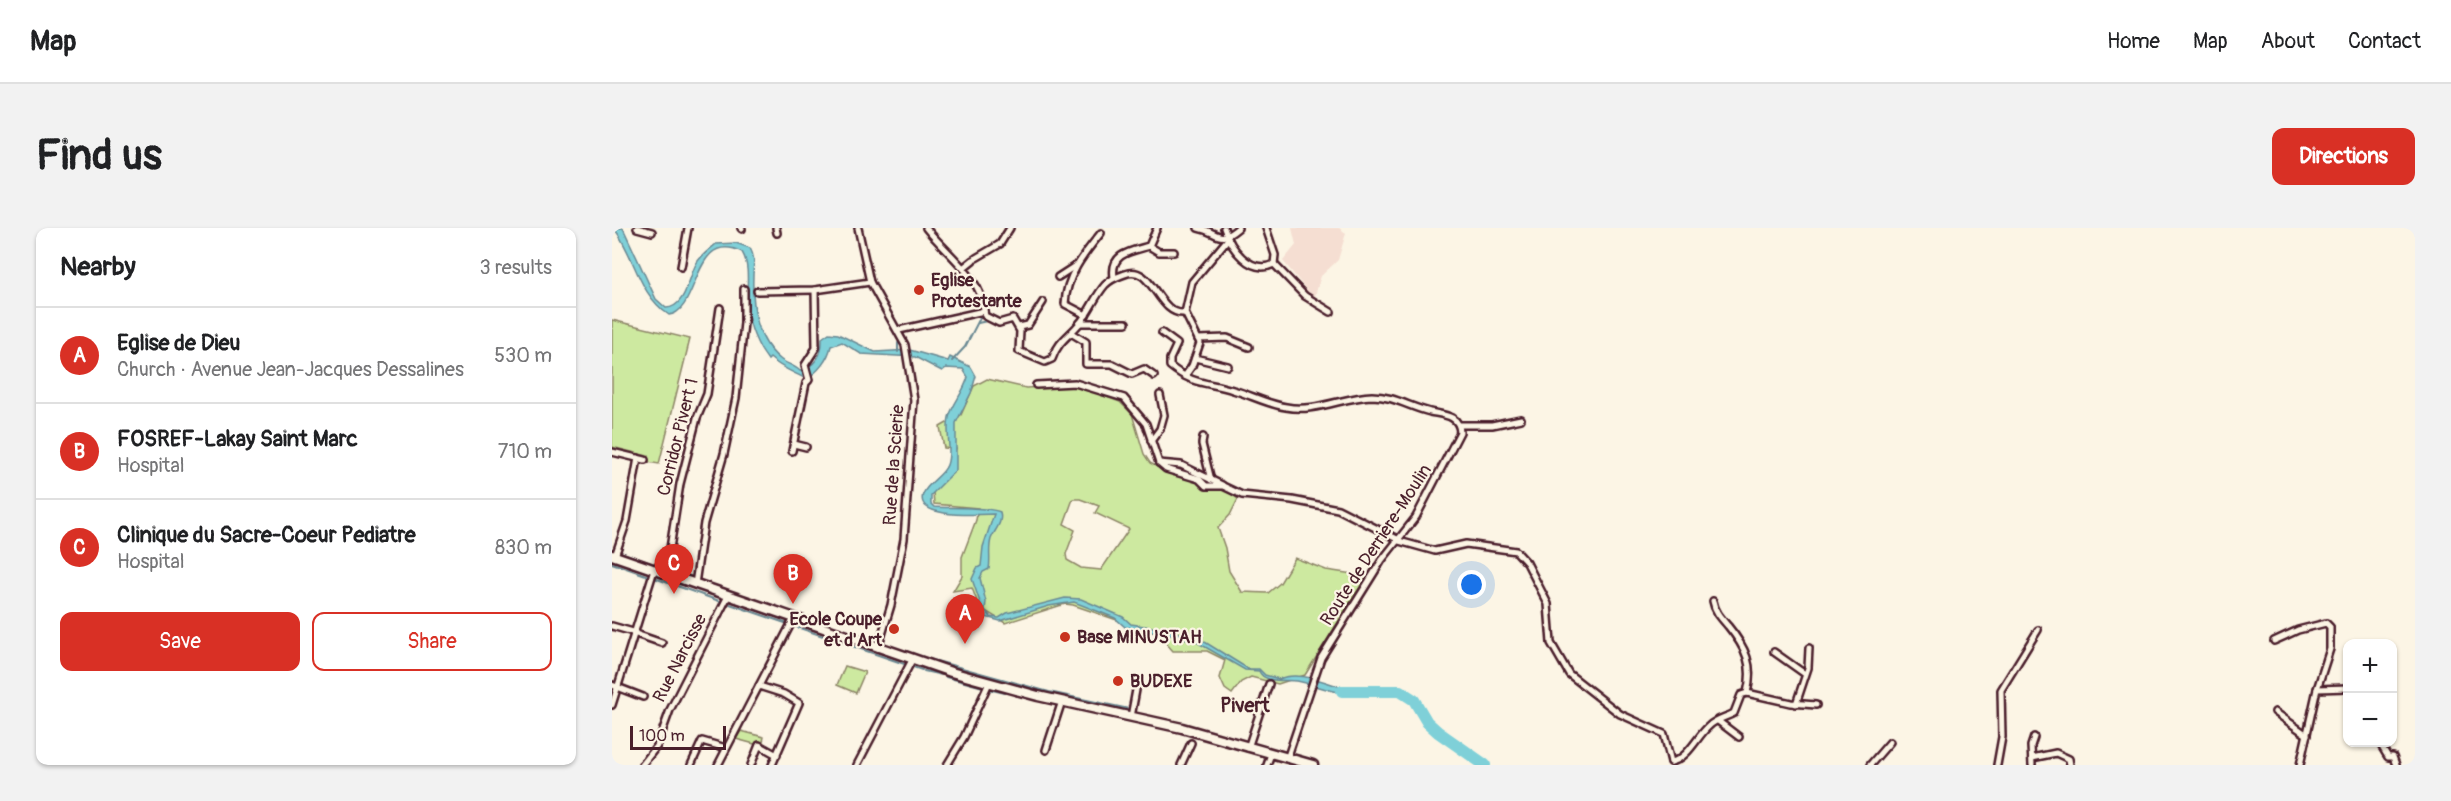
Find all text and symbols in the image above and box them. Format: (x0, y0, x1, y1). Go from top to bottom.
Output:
text: Map (30, 24, 76, 59)
text: Home (2107, 28, 2160, 55)
text: Map (2193, 28, 2228, 55)
text: About (2261, 28, 2315, 55)
text: Contact (2348, 28, 2421, 55)
button: Directions (2272, 128, 2415, 185)
text: Find us (36, 130, 162, 182)
text: Nearby (60, 251, 136, 283)
text: 3 results (480, 255, 552, 280)
place label: Eglise Protestante (931, 269, 1023, 313)
marker: Eglise Protestante (912, 283, 926, 297)
text: Eglise de Dieu (117, 329, 240, 357)
text: A (73, 343, 86, 368)
text: 530 m (494, 343, 552, 368)
text: Church · Avenue Jean-Jacques Dessalines (117, 357, 464, 382)
street label: Corridor Pivert 1 (652, 376, 704, 498)
street label: Rue de la Scierie (878, 404, 910, 526)
text: FOSREF-Lakay Saint Marc (117, 425, 358, 453)
text: B (74, 439, 85, 464)
text: 710 m (498, 439, 552, 464)
text: Hospital (117, 453, 184, 478)
street label: Route de Derriere-Moulin (1315, 460, 1437, 630)
text: Clinique du Sacre-Coeur Pediatre (117, 521, 416, 549)
text: C (73, 535, 86, 560)
text: 830 m (495, 535, 552, 560)
pin: C (654, 544, 694, 594)
text: Hospital (117, 549, 184, 574)
pin: B (774, 554, 813, 604)
your location (1457, 570, 1486, 599)
pin: A (946, 594, 984, 644)
place label: Ecole Coupe et d'Art (790, 608, 883, 652)
street label: Rue Narcisse (648, 610, 712, 706)
button: Save (60, 612, 300, 671)
button: Share (312, 612, 552, 671)
marker: Ecole Coupe et d'Art (887, 622, 901, 636)
place label: Base MINUSTAH (1077, 626, 1202, 649)
marker: Base MINUSTAH (1058, 630, 1072, 644)
map controls (2343, 639, 2397, 747)
button: + (2343, 639, 2397, 693)
place label: BUDEXE (1130, 670, 1193, 693)
marker: BUDEXE (1111, 674, 1125, 688)
district label: Pivert (1220, 693, 1271, 718)
button: − (2343, 693, 2397, 747)
scale bar (630, 723, 726, 750)
text: 100 m (639, 726, 685, 746)

